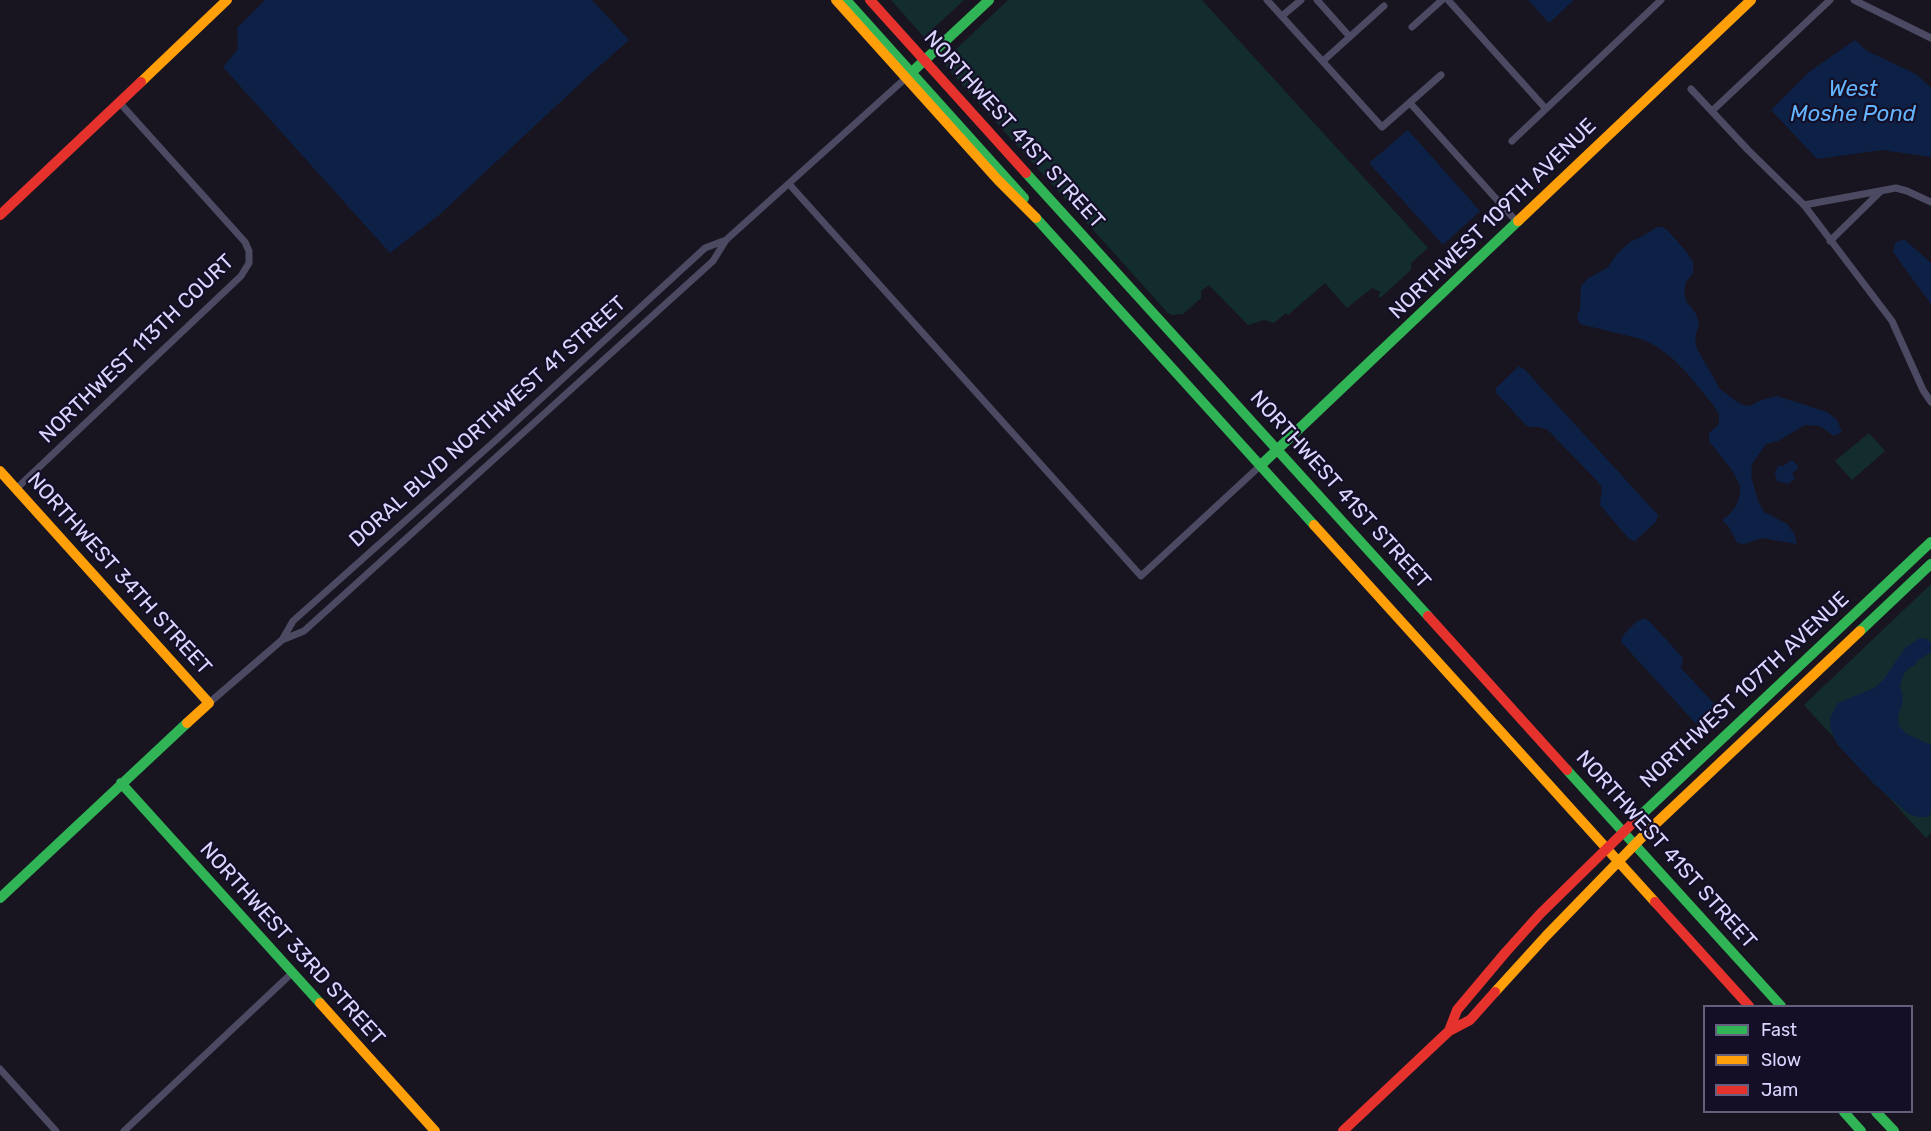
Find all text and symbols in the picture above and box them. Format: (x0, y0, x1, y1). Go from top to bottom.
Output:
street label: NORTHWEST 41ST STREET (918, 26, 1110, 234)
water label: West Moshe Pond (1790, 77, 1916, 128)
street label: NORTHWEST 109TH AVENUE (1384, 113, 1602, 325)
street label: NORTHWEST 113TH COURT (34, 249, 240, 449)
street label: DORAL BLVD NORTHWEST 41 STREET (345, 291, 631, 553)
street label: NORTHWEST 41ST STREET (1244, 386, 1436, 594)
street label: NORTHWEST 34TH STREET (22, 468, 216, 680)
street label: NORTHWEST 107TH AVENUE (1635, 587, 1855, 793)
street label: NORTHWEST 41ST STREET (1570, 746, 1762, 954)
street label: NORTHWEST 33RD STREET (194, 837, 390, 1051)
legend (1703, 1005, 1913, 1113)
text: Fast (1761, 1019, 1797, 1041)
text: Slow (1761, 1049, 1801, 1071)
text: Jam (1761, 1079, 1798, 1101)

